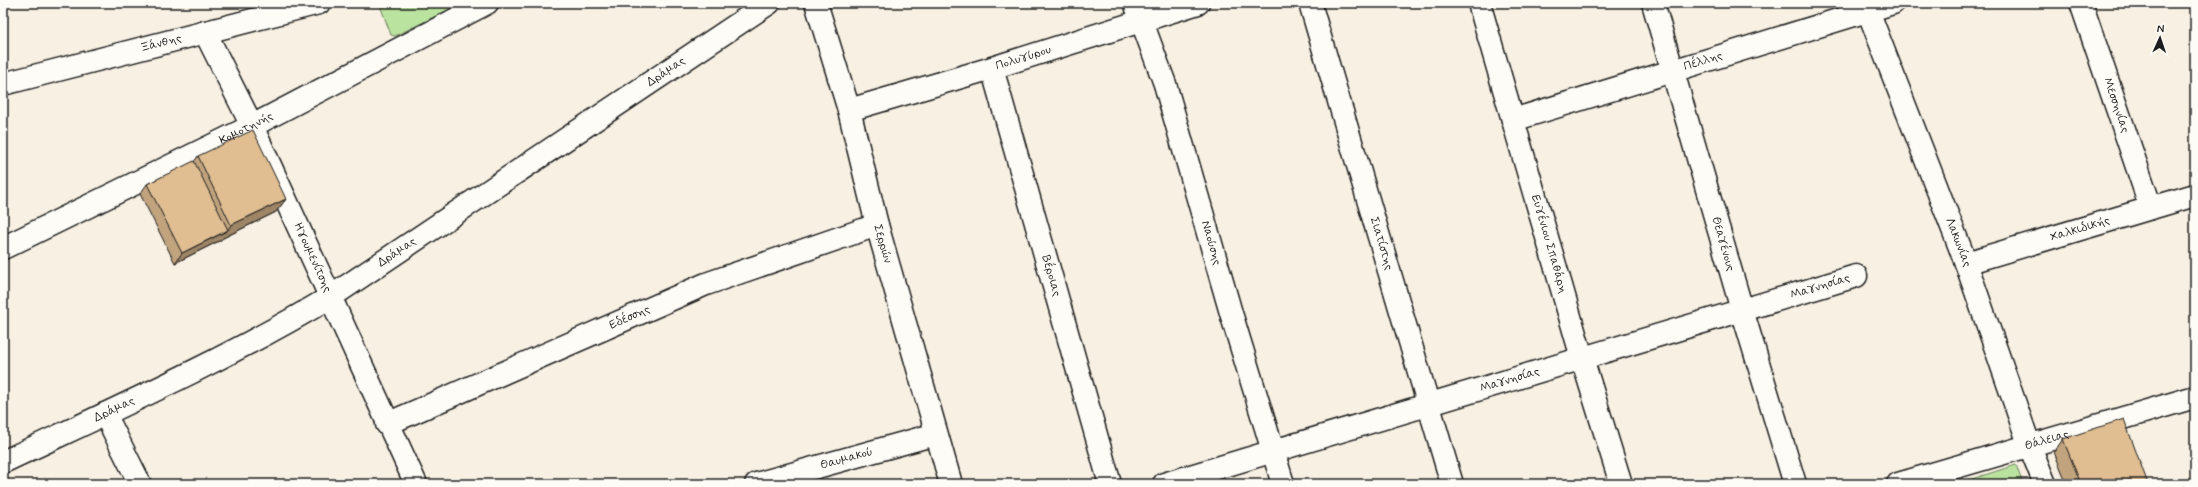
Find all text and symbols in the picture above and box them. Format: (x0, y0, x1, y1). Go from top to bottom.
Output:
north arrow (2140, 18, 2180, 58)
text: N (2156, 22, 2164, 36)
street label: Ξάνθης (139, 31, 183, 57)
street label: Πολυγύρου (994, 42, 1054, 74)
street label: Πέλλης (1682, 48, 1725, 75)
street label: Δράμας (644, 53, 689, 91)
street label: Μεσσηνίας (2099, 75, 2133, 135)
street label: Κομοτηνής (217, 108, 276, 149)
street label: Ευγένιου Σπαθάρη (1527, 193, 1571, 295)
street label: Χαλκιδικής (2048, 213, 2112, 246)
street label: Σιατίστης (1366, 215, 1396, 272)
street label: Θεαγένους (1707, 215, 1738, 273)
street label: Λακωνίας (1941, 215, 1975, 269)
street label: Ναούσης (1197, 219, 1225, 267)
street label: Ηγουμενίτσης (289, 220, 335, 295)
street label: Σερρών (869, 223, 896, 265)
street label: Δράμας (375, 234, 419, 271)
street label: Βέροιας (1037, 253, 1064, 298)
street label: Μαγνησίας (1788, 270, 1852, 303)
street label: Εδέσσης (607, 302, 653, 333)
street label: Μαγνησίας (1478, 364, 1541, 397)
street label: Δράμας (91, 393, 137, 426)
street label: Θάλειας (2023, 426, 2071, 454)
street label: Θαυμακού (818, 444, 875, 474)

